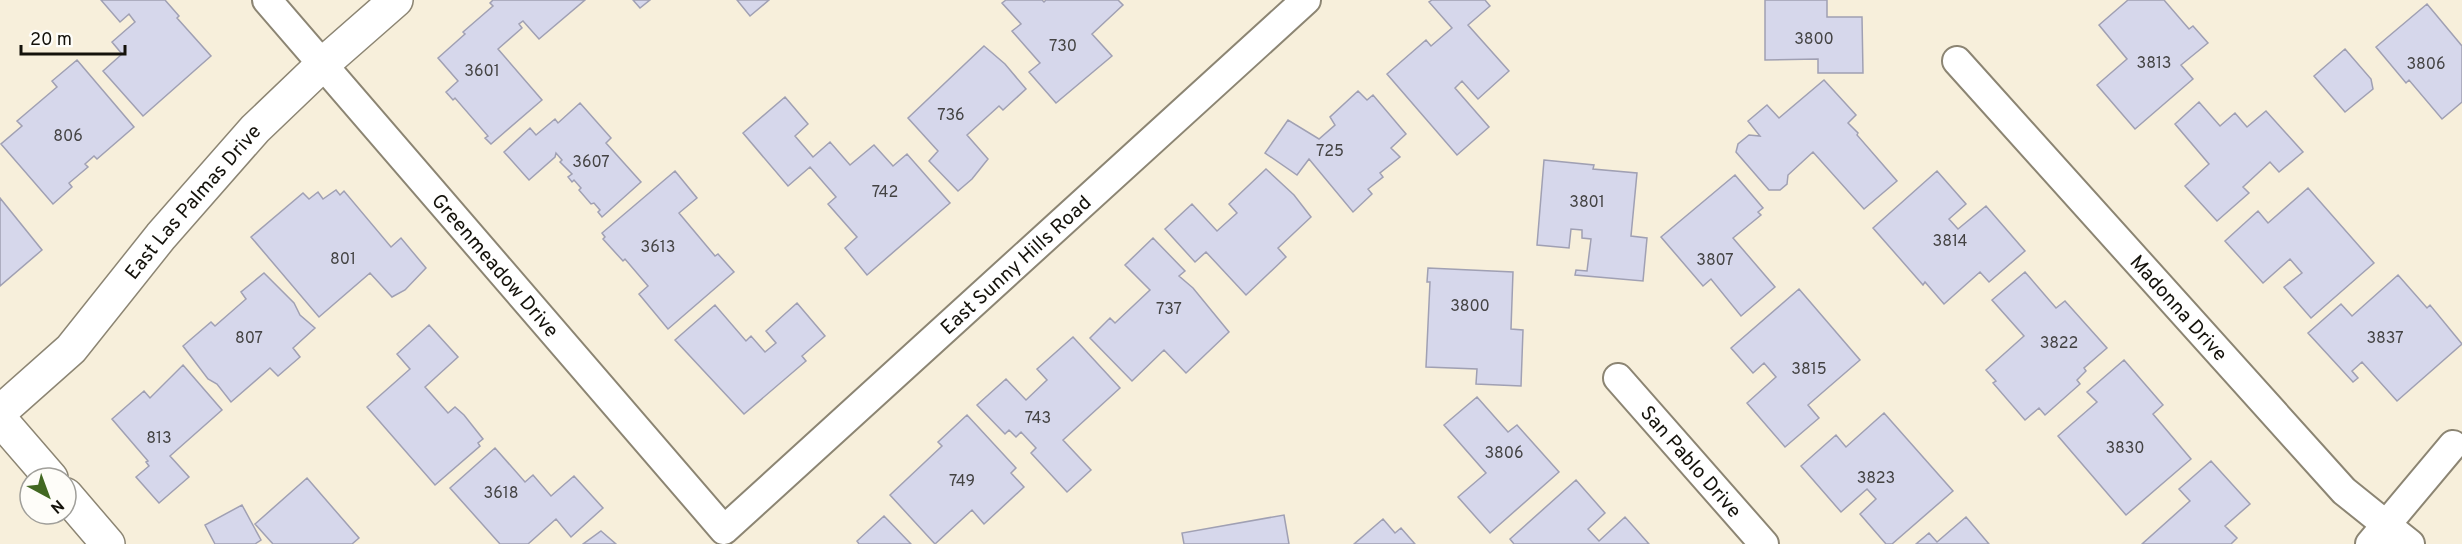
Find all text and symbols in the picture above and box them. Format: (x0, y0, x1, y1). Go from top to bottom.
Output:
scale bar (21, 18, 124, 56)
text: 20 m (30, 29, 72, 52)
house number: 3800 (1794, 30, 1834, 50)
house number: 730 (1049, 37, 1077, 57)
house number: 3813 (2137, 54, 2171, 74)
house number: 3806 (2406, 55, 2446, 75)
house number: 3601 (464, 62, 500, 82)
house number: 736 (937, 106, 965, 126)
street label: East Las Palmas Drive (120, 120, 268, 286)
house number: 806 (53, 127, 83, 147)
house number: 725 (1316, 142, 1344, 162)
house number: 3607 (572, 153, 610, 173)
house number: 742 (872, 183, 898, 203)
street label: Greenmeadow Drive (425, 189, 563, 344)
street label: East Sunny Hills Road (936, 191, 1098, 341)
house number: 3801 (1569, 193, 1605, 213)
house number: 3814 (1933, 232, 1968, 252)
house number: 3613 (641, 238, 675, 258)
house number: 801 (330, 250, 356, 270)
house number: 3807 (1696, 251, 1734, 271)
street label: Madonna Drive (2123, 251, 2232, 368)
house number: 3800 (1450, 297, 1490, 317)
house number: 737 (1156, 300, 1182, 320)
house number: 807 (235, 329, 263, 349)
house number: 3837 (2366, 329, 2404, 349)
house number: 3822 (2040, 334, 2078, 354)
house number: 3815 (1791, 360, 1827, 380)
street label: San Pablo Drive (1633, 401, 1746, 524)
house number: 743 (1025, 409, 1051, 429)
house number: 813 (146, 429, 172, 449)
house number: 3830 (2105, 439, 2145, 459)
house number: 3806 (1484, 444, 1524, 464)
north arrow (18, 466, 78, 526)
house number: 3823 (1857, 469, 1895, 489)
house number: 749 (949, 472, 975, 492)
house number: 3618 (484, 484, 518, 504)
text: N (46, 494, 67, 517)

